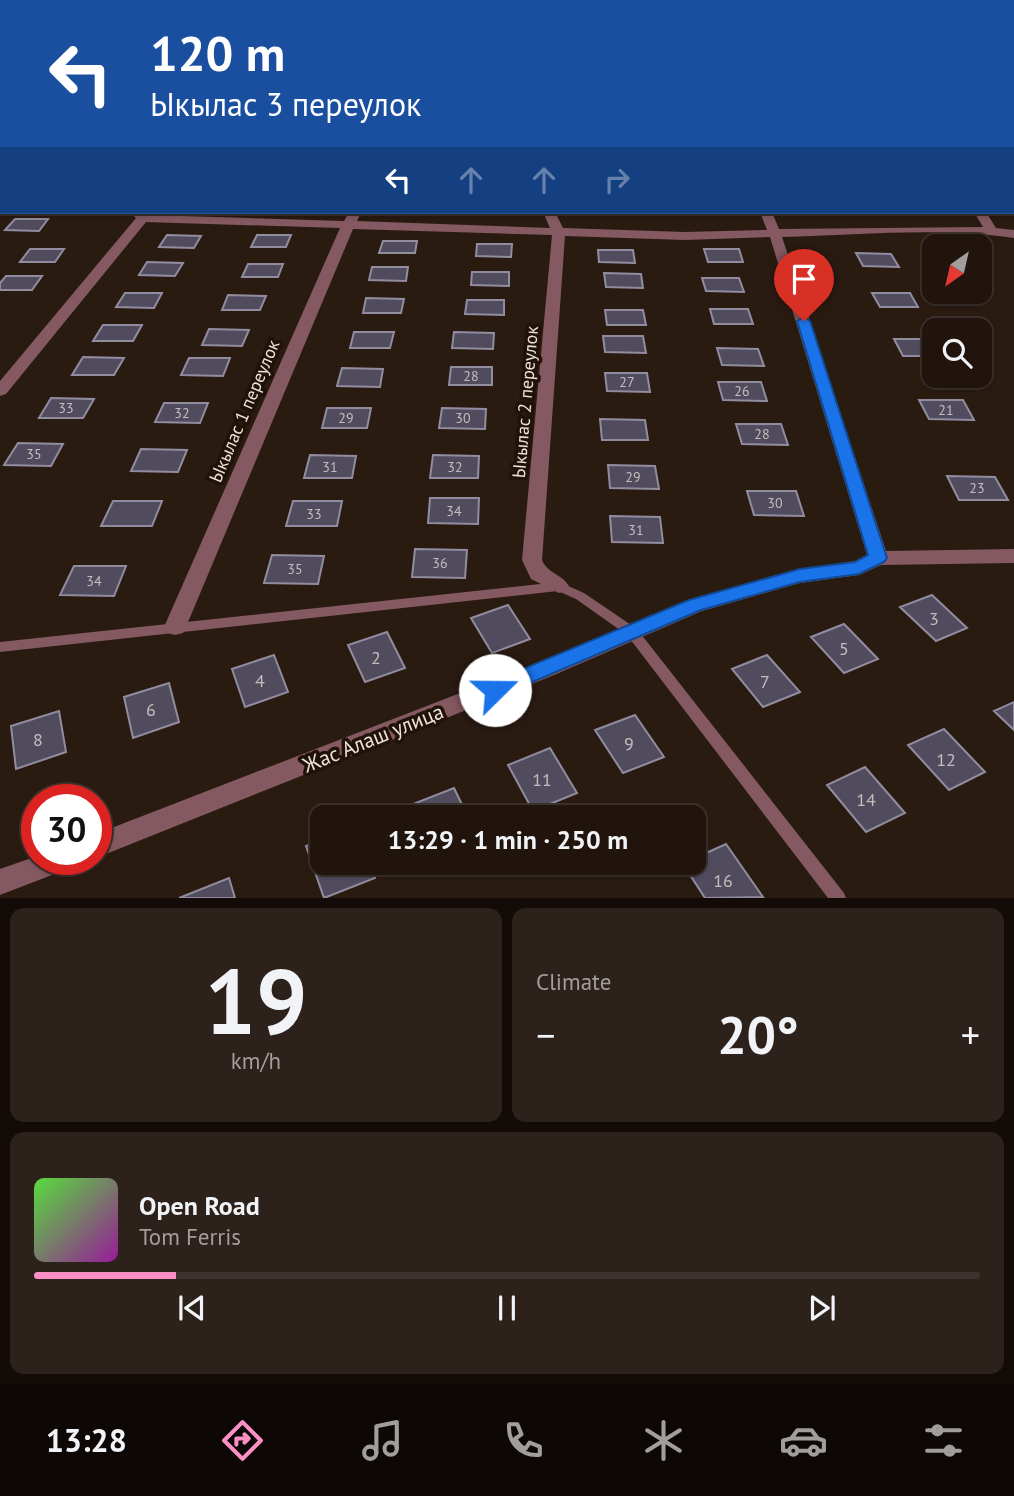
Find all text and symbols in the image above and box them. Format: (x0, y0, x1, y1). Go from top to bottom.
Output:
text: 120 m (150, 21, 285, 85)
icon: left (35, 28, 126, 119)
text: Ыкылас 3 переулок (150, 83, 421, 125)
icon: left (379, 161, 417, 199)
icon: ahead (452, 161, 490, 199)
icon: ahead (525, 161, 563, 199)
icon: right (598, 161, 636, 199)
north arrow (922, 234, 992, 304)
map controls (922, 234, 992, 388)
pin (774, 249, 834, 321)
icon: arrive (785, 260, 823, 298)
button: search (922, 318, 992, 388)
street label: Ыкылас 2 переулок (507, 325, 543, 479)
street label: Ыкылас 1 переулок (204, 336, 285, 486)
house number: 28 (463, 367, 479, 385)
house number: 27 (619, 373, 635, 391)
house number: 26 (734, 382, 750, 400)
house number: 33 (58, 399, 74, 417)
house number: 21 (938, 401, 954, 419)
house number: 32 (174, 404, 190, 422)
house number: 29 (338, 409, 354, 427)
house number: 30 (455, 409, 471, 427)
house number: 28 (754, 425, 770, 443)
house number: 35 (26, 445, 42, 463)
house number: 31 (322, 458, 338, 476)
house number: 32 (447, 458, 463, 476)
house number: 29 (625, 468, 641, 486)
house number: 23 (969, 479, 985, 497)
house number: 30 (767, 494, 783, 512)
house number: 34 (446, 502, 462, 520)
house number: 33 (306, 505, 322, 523)
house number: 31 (628, 521, 644, 539)
house number: 36 (432, 554, 448, 572)
house number: 35 (287, 560, 303, 578)
house number: 34 (86, 572, 102, 590)
house number: 3 (929, 607, 939, 630)
house number: 5 (839, 637, 849, 660)
house number: 2 (371, 646, 381, 669)
position arrow (458, 653, 532, 727)
house number: 4 (255, 669, 265, 692)
house number: 7 (760, 670, 770, 693)
street label: Жас Алаш улица (298, 697, 447, 779)
house number: 6 (146, 698, 156, 721)
house number: 8 (33, 728, 43, 751)
house number: 9 (624, 732, 634, 755)
house number: 12 (936, 748, 956, 771)
house number: 11 (532, 768, 552, 791)
speed limit sign: 30 (21, 784, 112, 875)
house number: 14 (856, 788, 876, 811)
text: 13:29 · 1 min · 250 m (388, 823, 628, 856)
house number: 16 (713, 869, 733, 892)
text: 19 (204, 941, 308, 1059)
text: Climate (536, 967, 611, 996)
text: 20° (717, 1001, 799, 1068)
text: − (536, 1010, 555, 1059)
text: + (961, 1010, 980, 1059)
text: km/h (231, 1046, 281, 1075)
text: Open Road (139, 1189, 260, 1222)
text: Tom Ferris (139, 1222, 241, 1251)
icon: previous (173, 1289, 211, 1327)
icon: pause (488, 1289, 526, 1327)
icon: next (803, 1289, 841, 1327)
icon: directions (218, 1416, 267, 1465)
icon: music (358, 1416, 407, 1465)
icon: phone (499, 1416, 548, 1465)
icon: climate (639, 1416, 688, 1465)
icon: car (779, 1416, 828, 1465)
icon: filters (919, 1416, 968, 1465)
text: 13:28 (46, 1419, 127, 1461)

